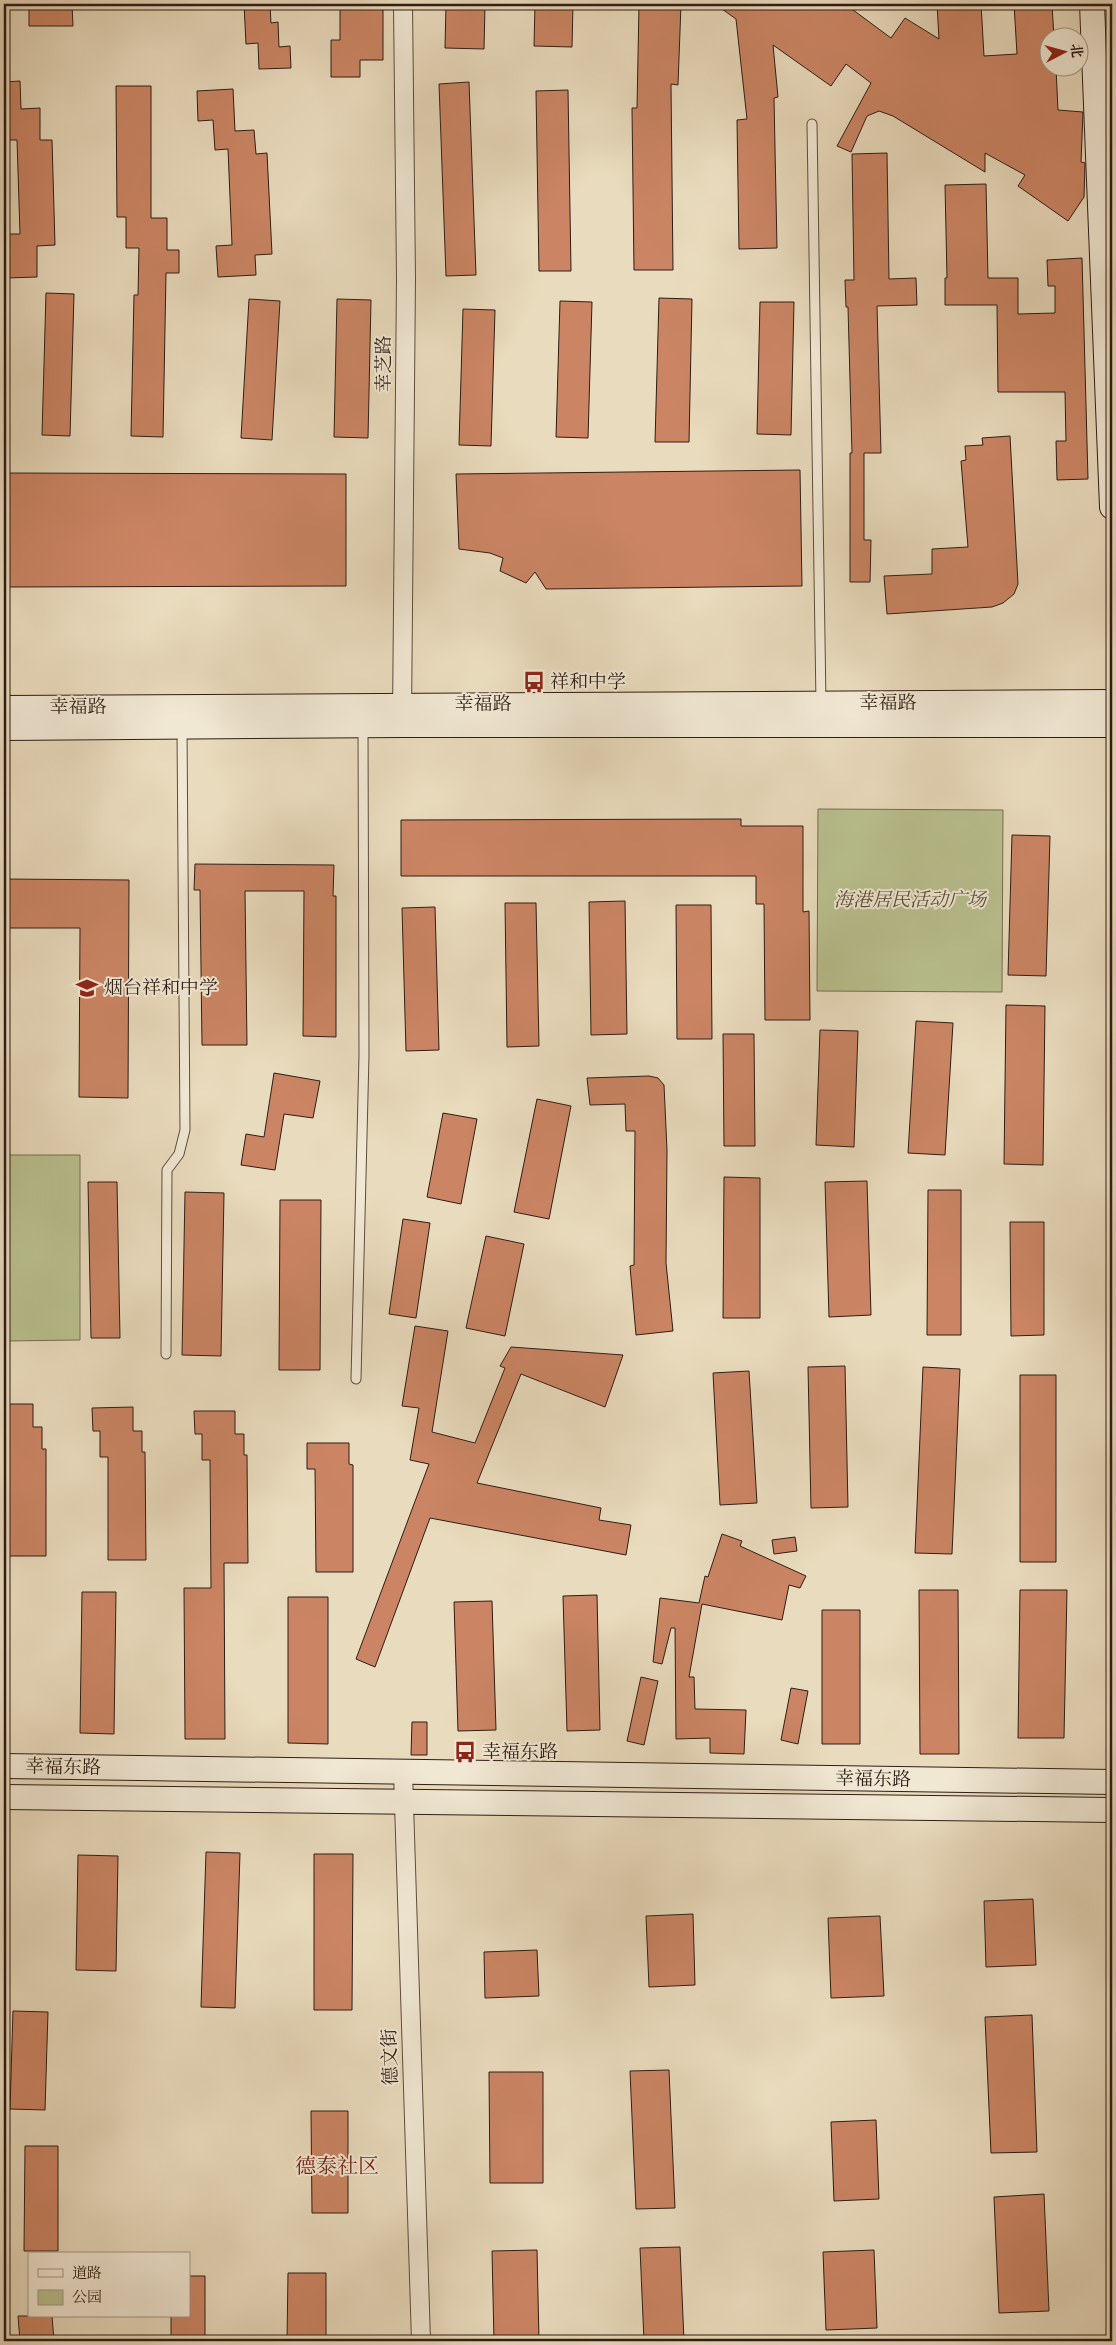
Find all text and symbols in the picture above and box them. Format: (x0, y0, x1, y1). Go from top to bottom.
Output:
north arrow (1038, 28, 1088, 78)
text: 北 (1067, 43, 1086, 59)
street label: 幸芝路 (372, 335, 396, 393)
bus stop icon: 祥和中学 (521, 669, 547, 695)
place label: 祥和中学 (550, 670, 626, 694)
street label: 幸福路 (859, 691, 917, 715)
street label: 幸福路 (454, 692, 512, 716)
street label: 幸福路 (49, 695, 107, 719)
park label: 海港居民活动广场 (834, 888, 988, 912)
school or university icon: 烟台祥和中学 (74, 975, 100, 1001)
place label: 烟台祥和中学 (104, 976, 218, 1000)
bus stop icon: 幸福东路 (452, 1739, 478, 1765)
place label: 幸福东路 (482, 1740, 558, 1764)
street label: 幸福东路 (25, 1754, 101, 1780)
street label: 幸福东路 (835, 1766, 911, 1792)
street label: 德文街 (377, 2028, 403, 2086)
district label: 德泰社区 (295, 2153, 379, 2180)
legend (28, 2252, 190, 2318)
text: 道路 (72, 2264, 102, 2283)
text: 公园 (72, 2288, 102, 2307)

